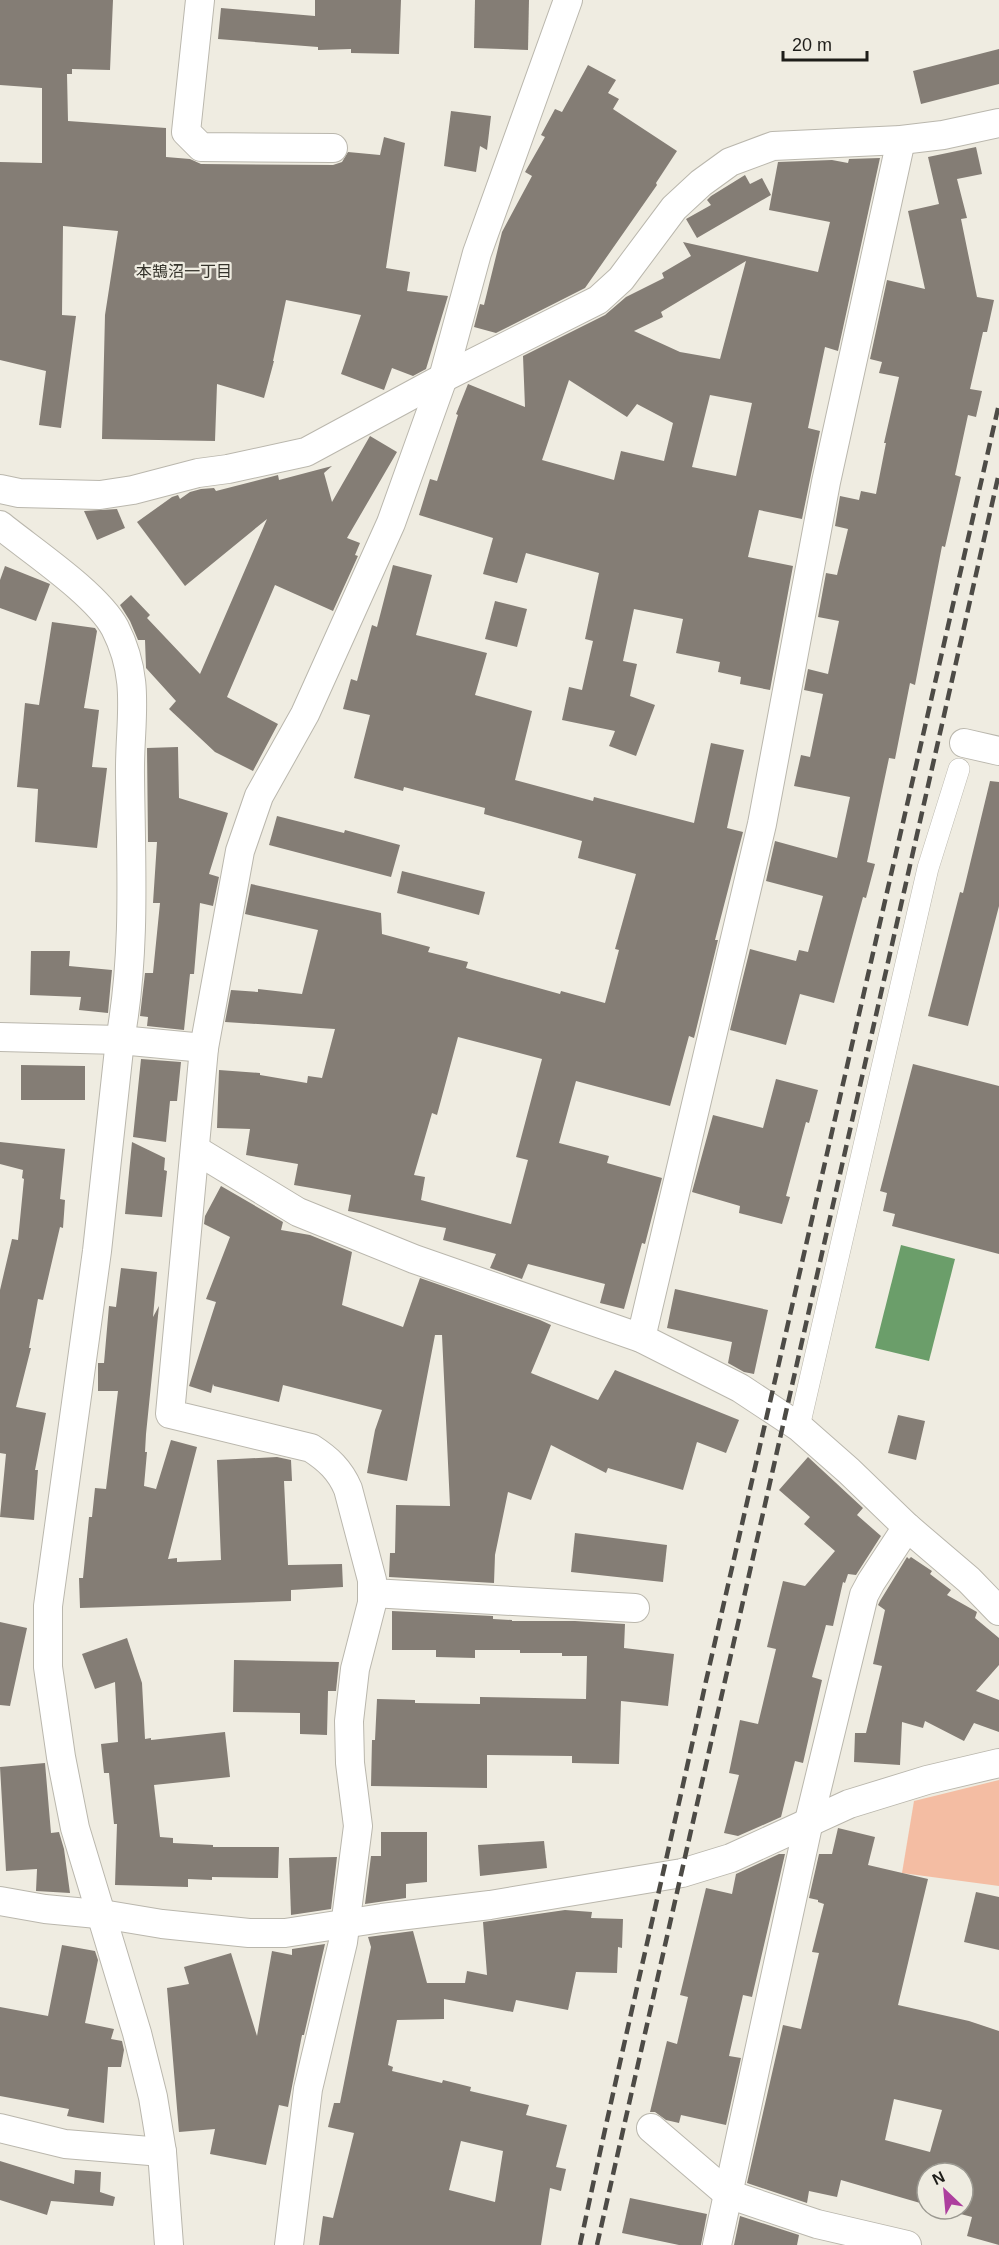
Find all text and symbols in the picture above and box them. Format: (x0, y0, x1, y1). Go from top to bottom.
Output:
scale bar (783, 24, 867, 62)
text: 20 m (792, 35, 832, 55)
district label: 本鵠沼一丁目 (136, 263, 232, 280)
north arrow (915, 2161, 975, 2221)
text: N (930, 2168, 948, 2188)

